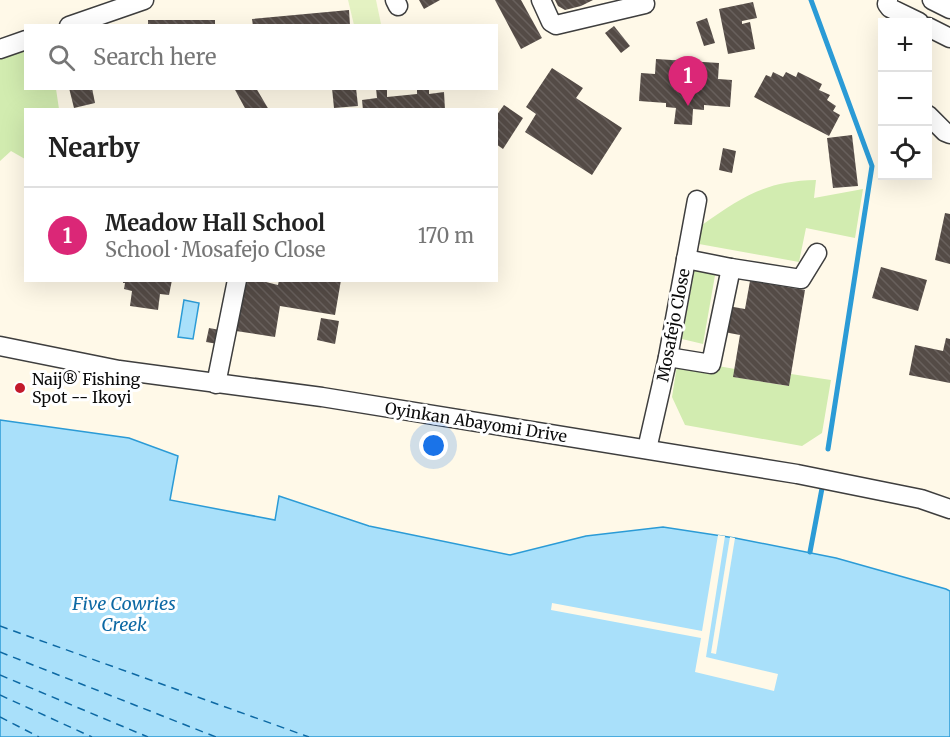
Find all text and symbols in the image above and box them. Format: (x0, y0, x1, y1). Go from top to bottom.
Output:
map controls (878, 18, 932, 180)
button: + (878, 18, 932, 72)
search box (24, 24, 498, 90)
icon: search (45, 41, 78, 74)
text: Search here (93, 43, 216, 71)
pin: 1 (668, 57, 708, 106)
button: − (878, 72, 932, 126)
button: locate (878, 126, 932, 180)
text: Nearby (48, 131, 140, 164)
text: Meadow Hall School (105, 209, 325, 237)
text: 1 (63, 223, 72, 248)
text: 170 m (418, 223, 474, 248)
text: School · Mosafejo Close (105, 237, 325, 262)
street label: Mosafejo Close (652, 267, 694, 383)
place label: Naij® Fishing Spot -- Ikoyi (32, 369, 141, 407)
marker: Naij® Fishing Spot -- Ikoyi (13, 381, 27, 395)
street label: Oyinkan Abayomi Drive (384, 398, 568, 446)
your location (419, 431, 448, 460)
water label: Five Cowries Creek (71, 592, 176, 636)

